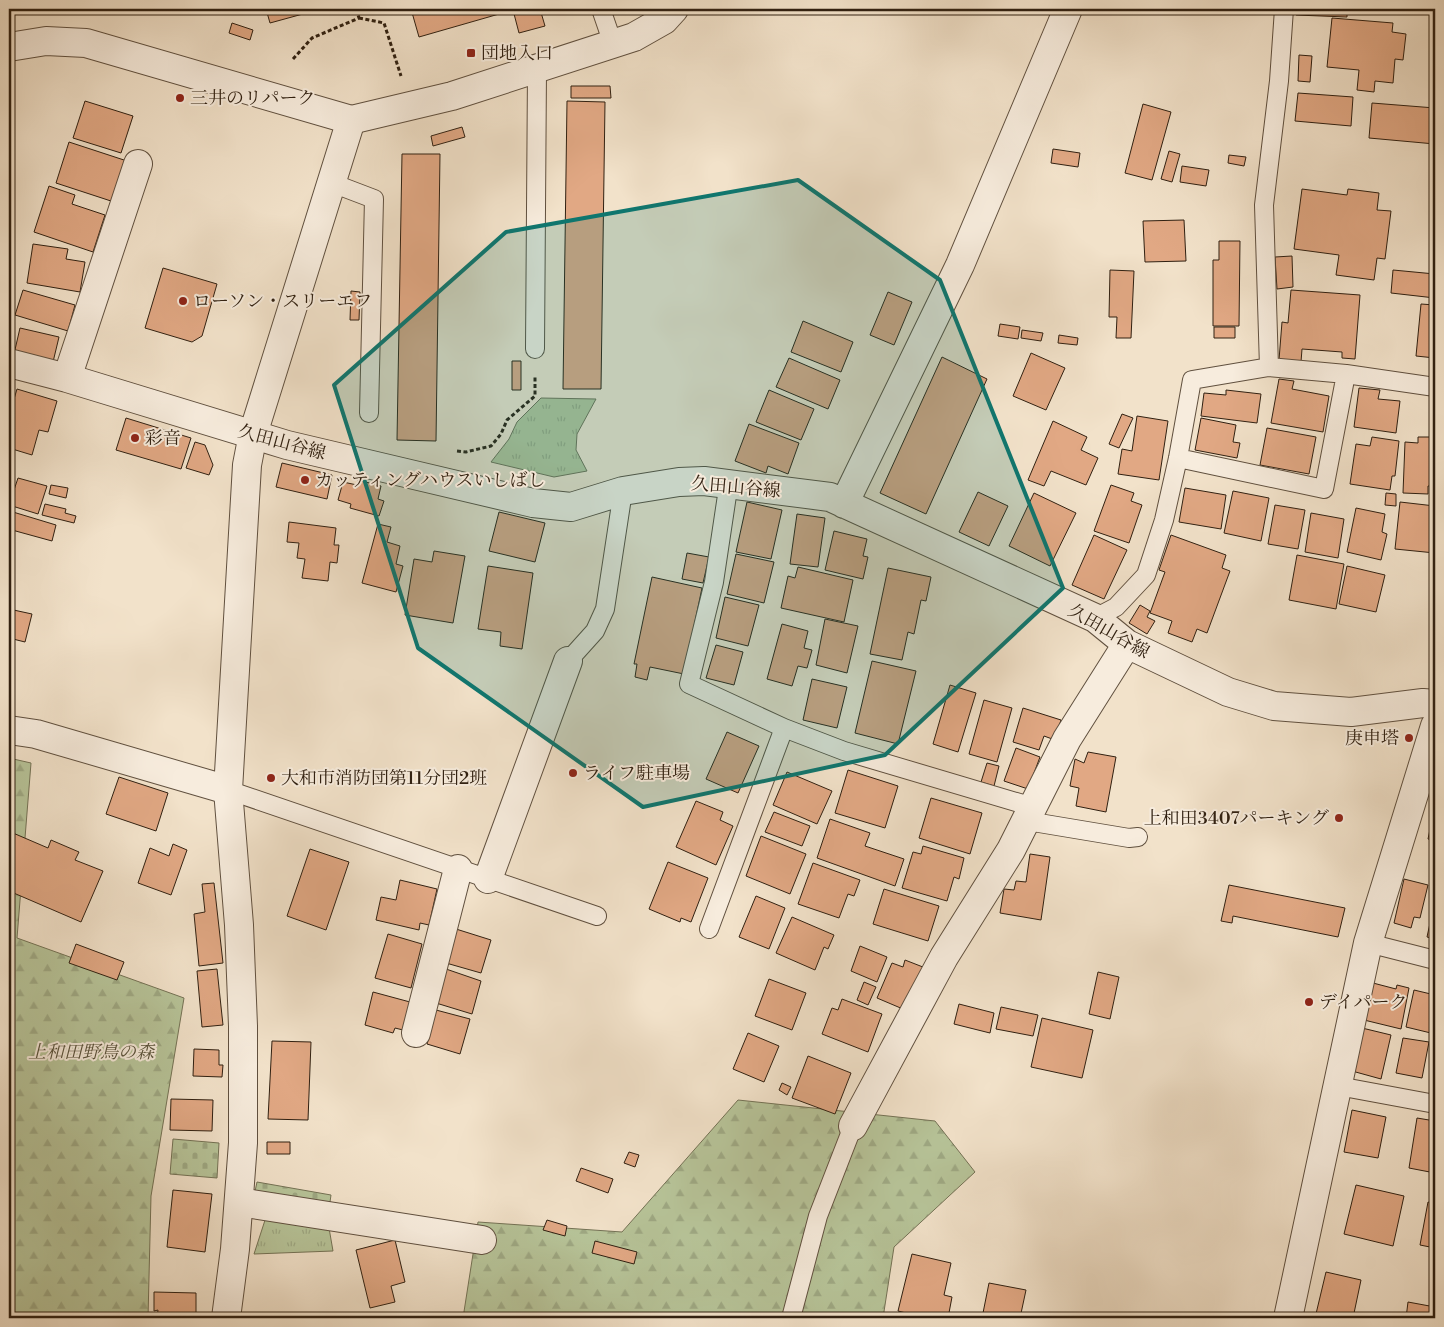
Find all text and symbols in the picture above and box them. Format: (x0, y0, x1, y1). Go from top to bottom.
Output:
place label: 団地入口 (481, 42, 553, 65)
marker: 団地入口 (465, 47, 477, 59)
place label: 三井のリパーク (190, 87, 315, 110)
marker: 三井のリパーク (174, 92, 186, 104)
place label: ローソン・スリーエフ (193, 290, 372, 313)
marker: ローソン・スリーエフ (177, 295, 189, 307)
street label: 久田山谷線 (235, 420, 328, 465)
place label: 彩音 (145, 427, 181, 450)
marker: 彩音 (129, 432, 141, 444)
place label: カッティングハウスいしばし (315, 469, 545, 492)
street label: 久田山谷線 (690, 472, 782, 503)
marker: カッティングハウスいしばし (299, 474, 311, 486)
street label: 久田山谷線 (1064, 599, 1153, 664)
place label: 庚申塔 (1345, 727, 1399, 750)
marker: 庚申塔 (1403, 732, 1415, 744)
place label: ライフ駐車場 (583, 762, 690, 785)
place label: 大和市消防団第11分団2班 (281, 767, 487, 790)
marker: ライフ駐車場 (567, 767, 579, 779)
marker: 大和市消防団第11分団2班 (265, 772, 277, 784)
place label: 上和田3407パーキング (1144, 807, 1329, 830)
marker: 上和田3407パーキング (1333, 812, 1345, 824)
place label: デイパーク (1319, 991, 1407, 1014)
marker: デイパーク (1303, 996, 1315, 1008)
park label: 上和田野鳥の森 (28, 1041, 156, 1064)

